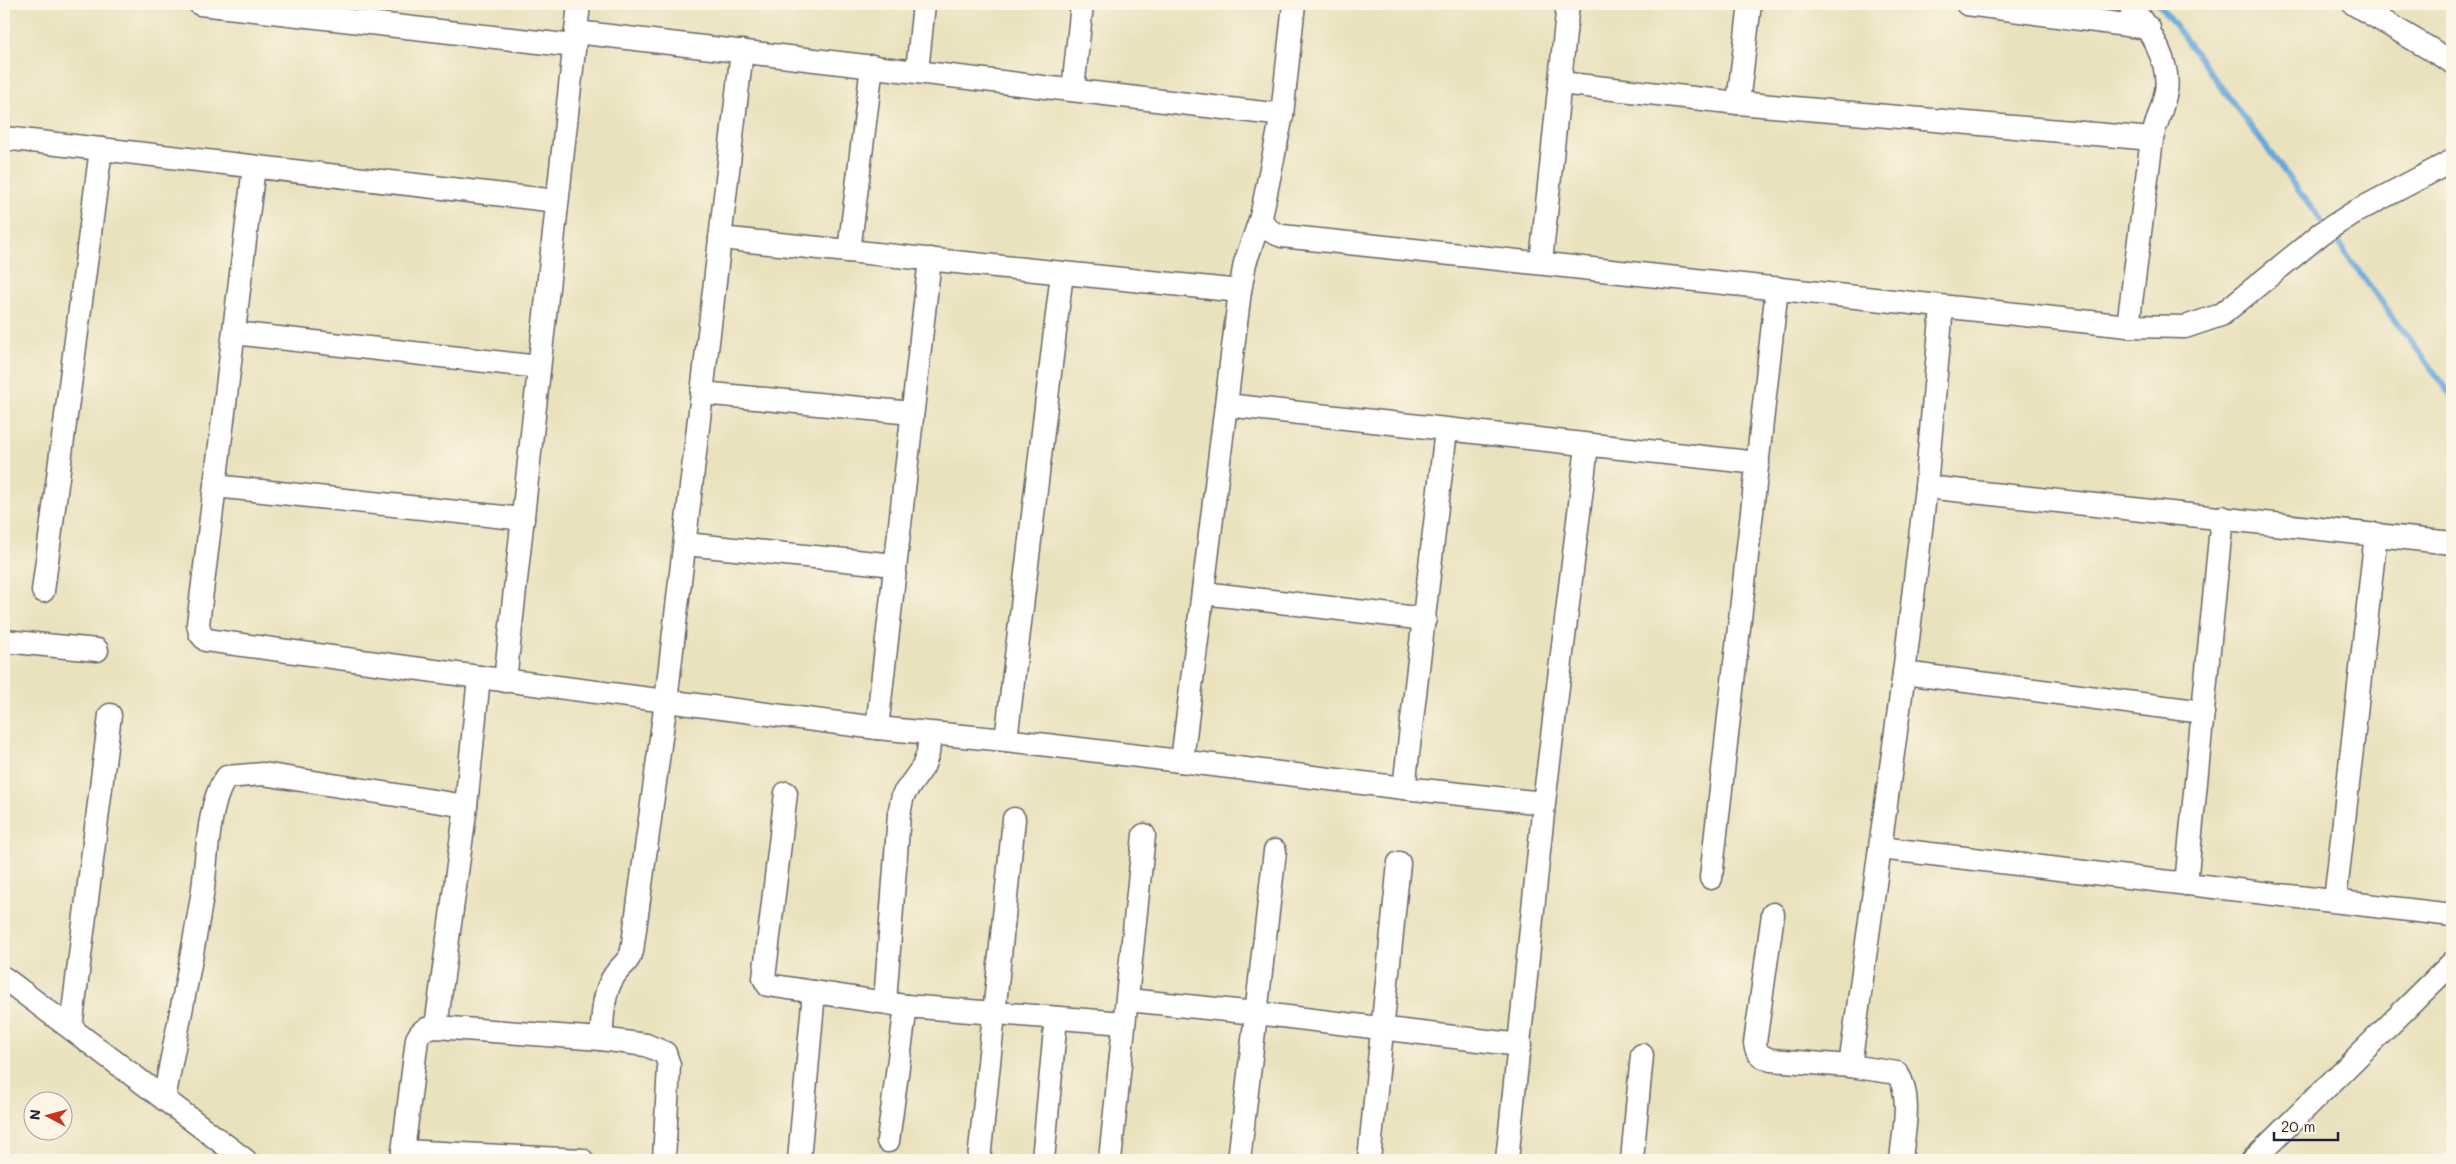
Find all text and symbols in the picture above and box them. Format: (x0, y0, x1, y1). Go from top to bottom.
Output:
north arrow (22, 1092, 72, 1142)
text: N (25, 1108, 45, 1121)
scale bar (2274, 1109, 2337, 1141)
text: 20 m (2281, 1116, 2315, 1136)

